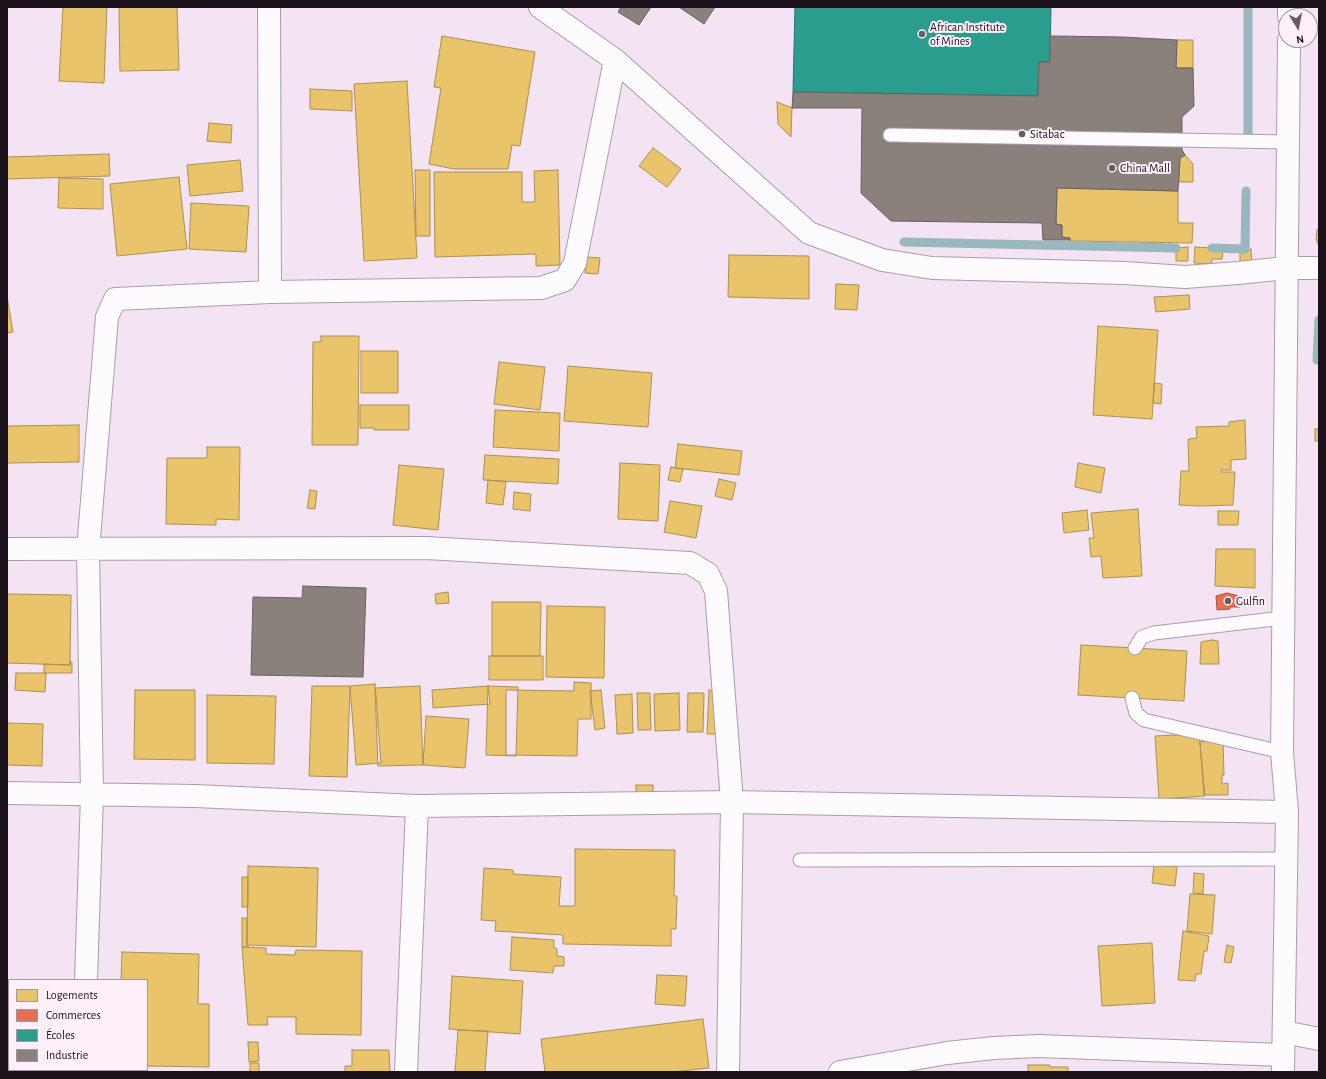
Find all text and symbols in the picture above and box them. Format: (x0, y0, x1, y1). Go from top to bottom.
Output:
north arrow (1278, 8, 1318, 48)
place label: African Institute of Mines (930, 20, 1005, 48)
marker: African Institute of Mines (917, 29, 927, 39)
text: N (1295, 33, 1305, 45)
place label: Sitabac (1030, 127, 1064, 141)
marker: Sitabac (1017, 129, 1027, 139)
place label: China Mall (1120, 161, 1170, 175)
marker: China Mall (1107, 163, 1117, 173)
place label: Gulfin (1236, 594, 1265, 608)
marker: Gulfin (1223, 596, 1233, 606)
legend (8, 979, 148, 1071)
text: Logements (46, 989, 98, 1001)
text: Commerces (46, 1009, 101, 1021)
text: Écoles (46, 1029, 75, 1041)
text: Industrie (46, 1049, 88, 1061)

